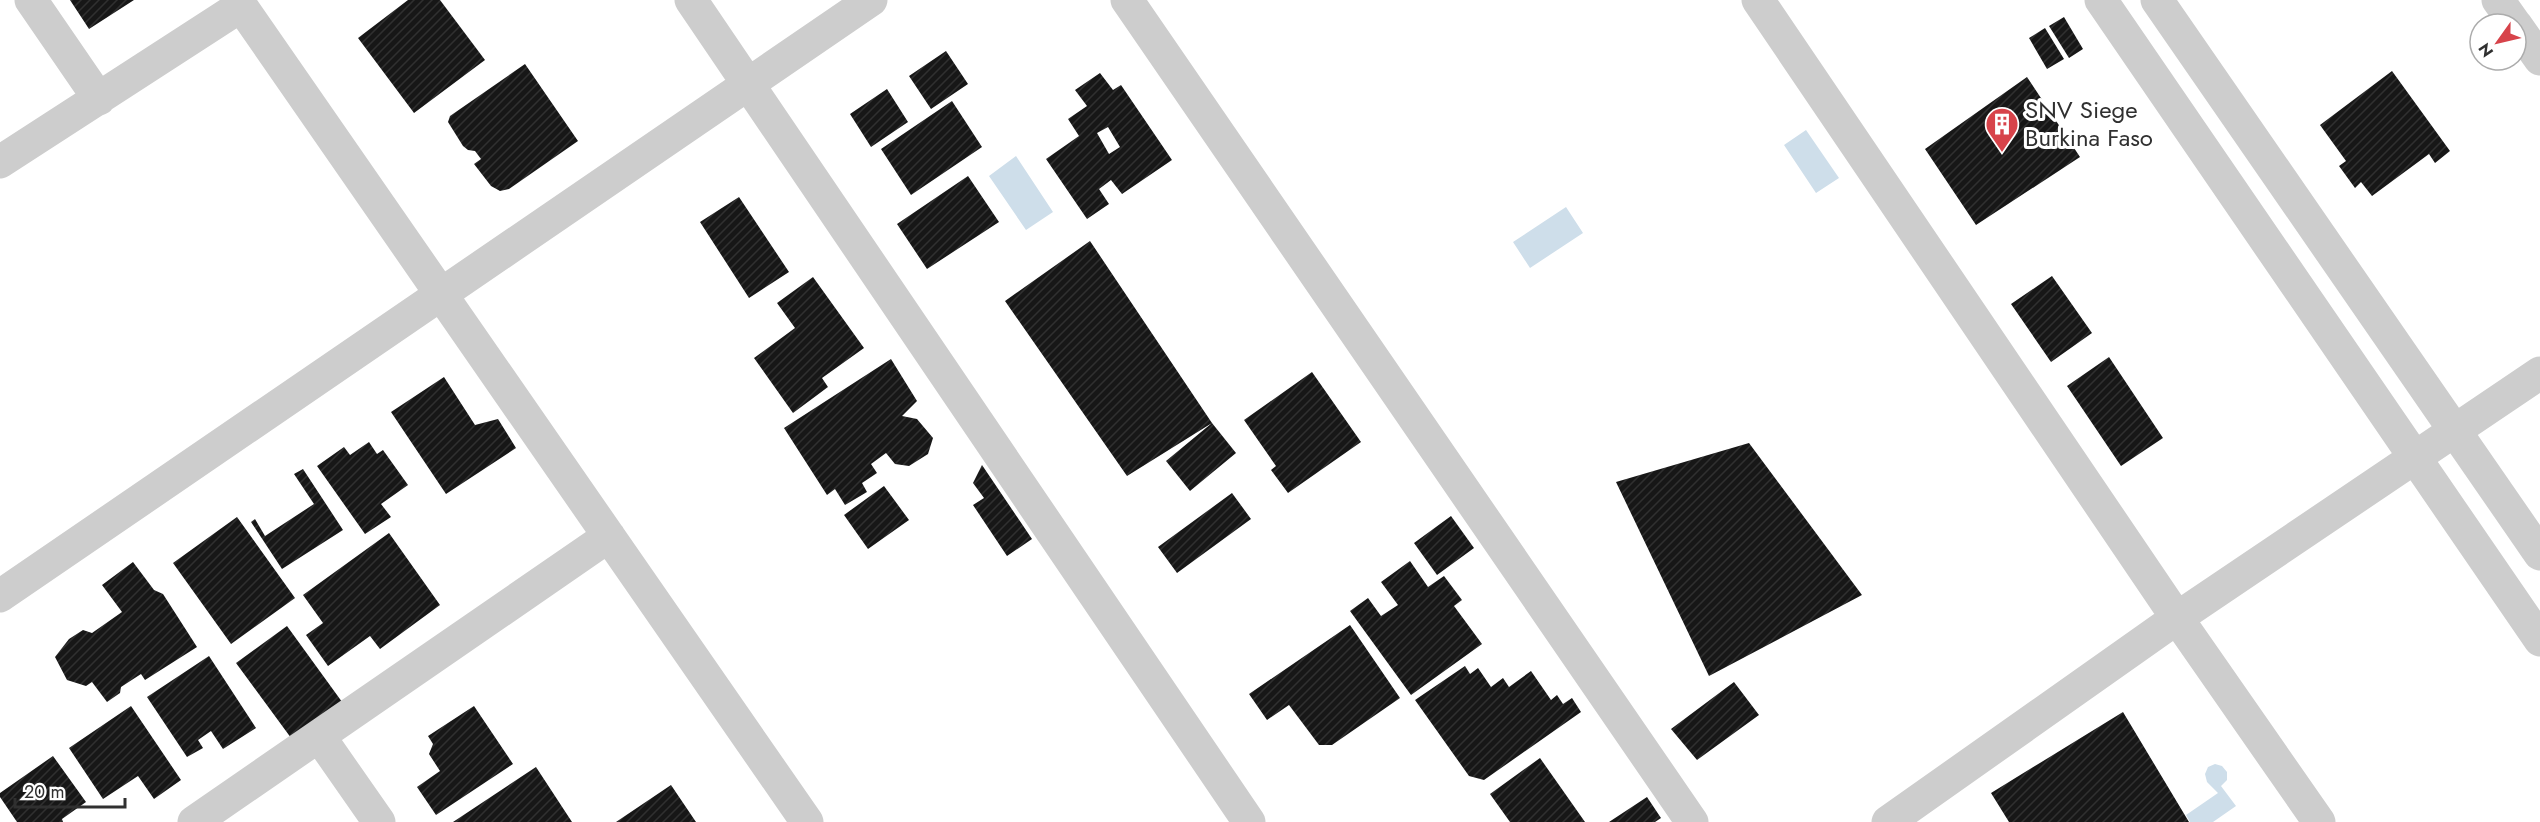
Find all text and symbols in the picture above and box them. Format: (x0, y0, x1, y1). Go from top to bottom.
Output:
north arrow (2468, 12, 2528, 72)
text: N (2473, 38, 2499, 62)
place label: SNV Siege Burkina Faso (2025, 92, 2153, 155)
building icon: SNV Siege Burkina Faso (1984, 106, 2020, 153)
scale bar (15, 771, 124, 809)
text: 20 m (24, 779, 64, 805)

